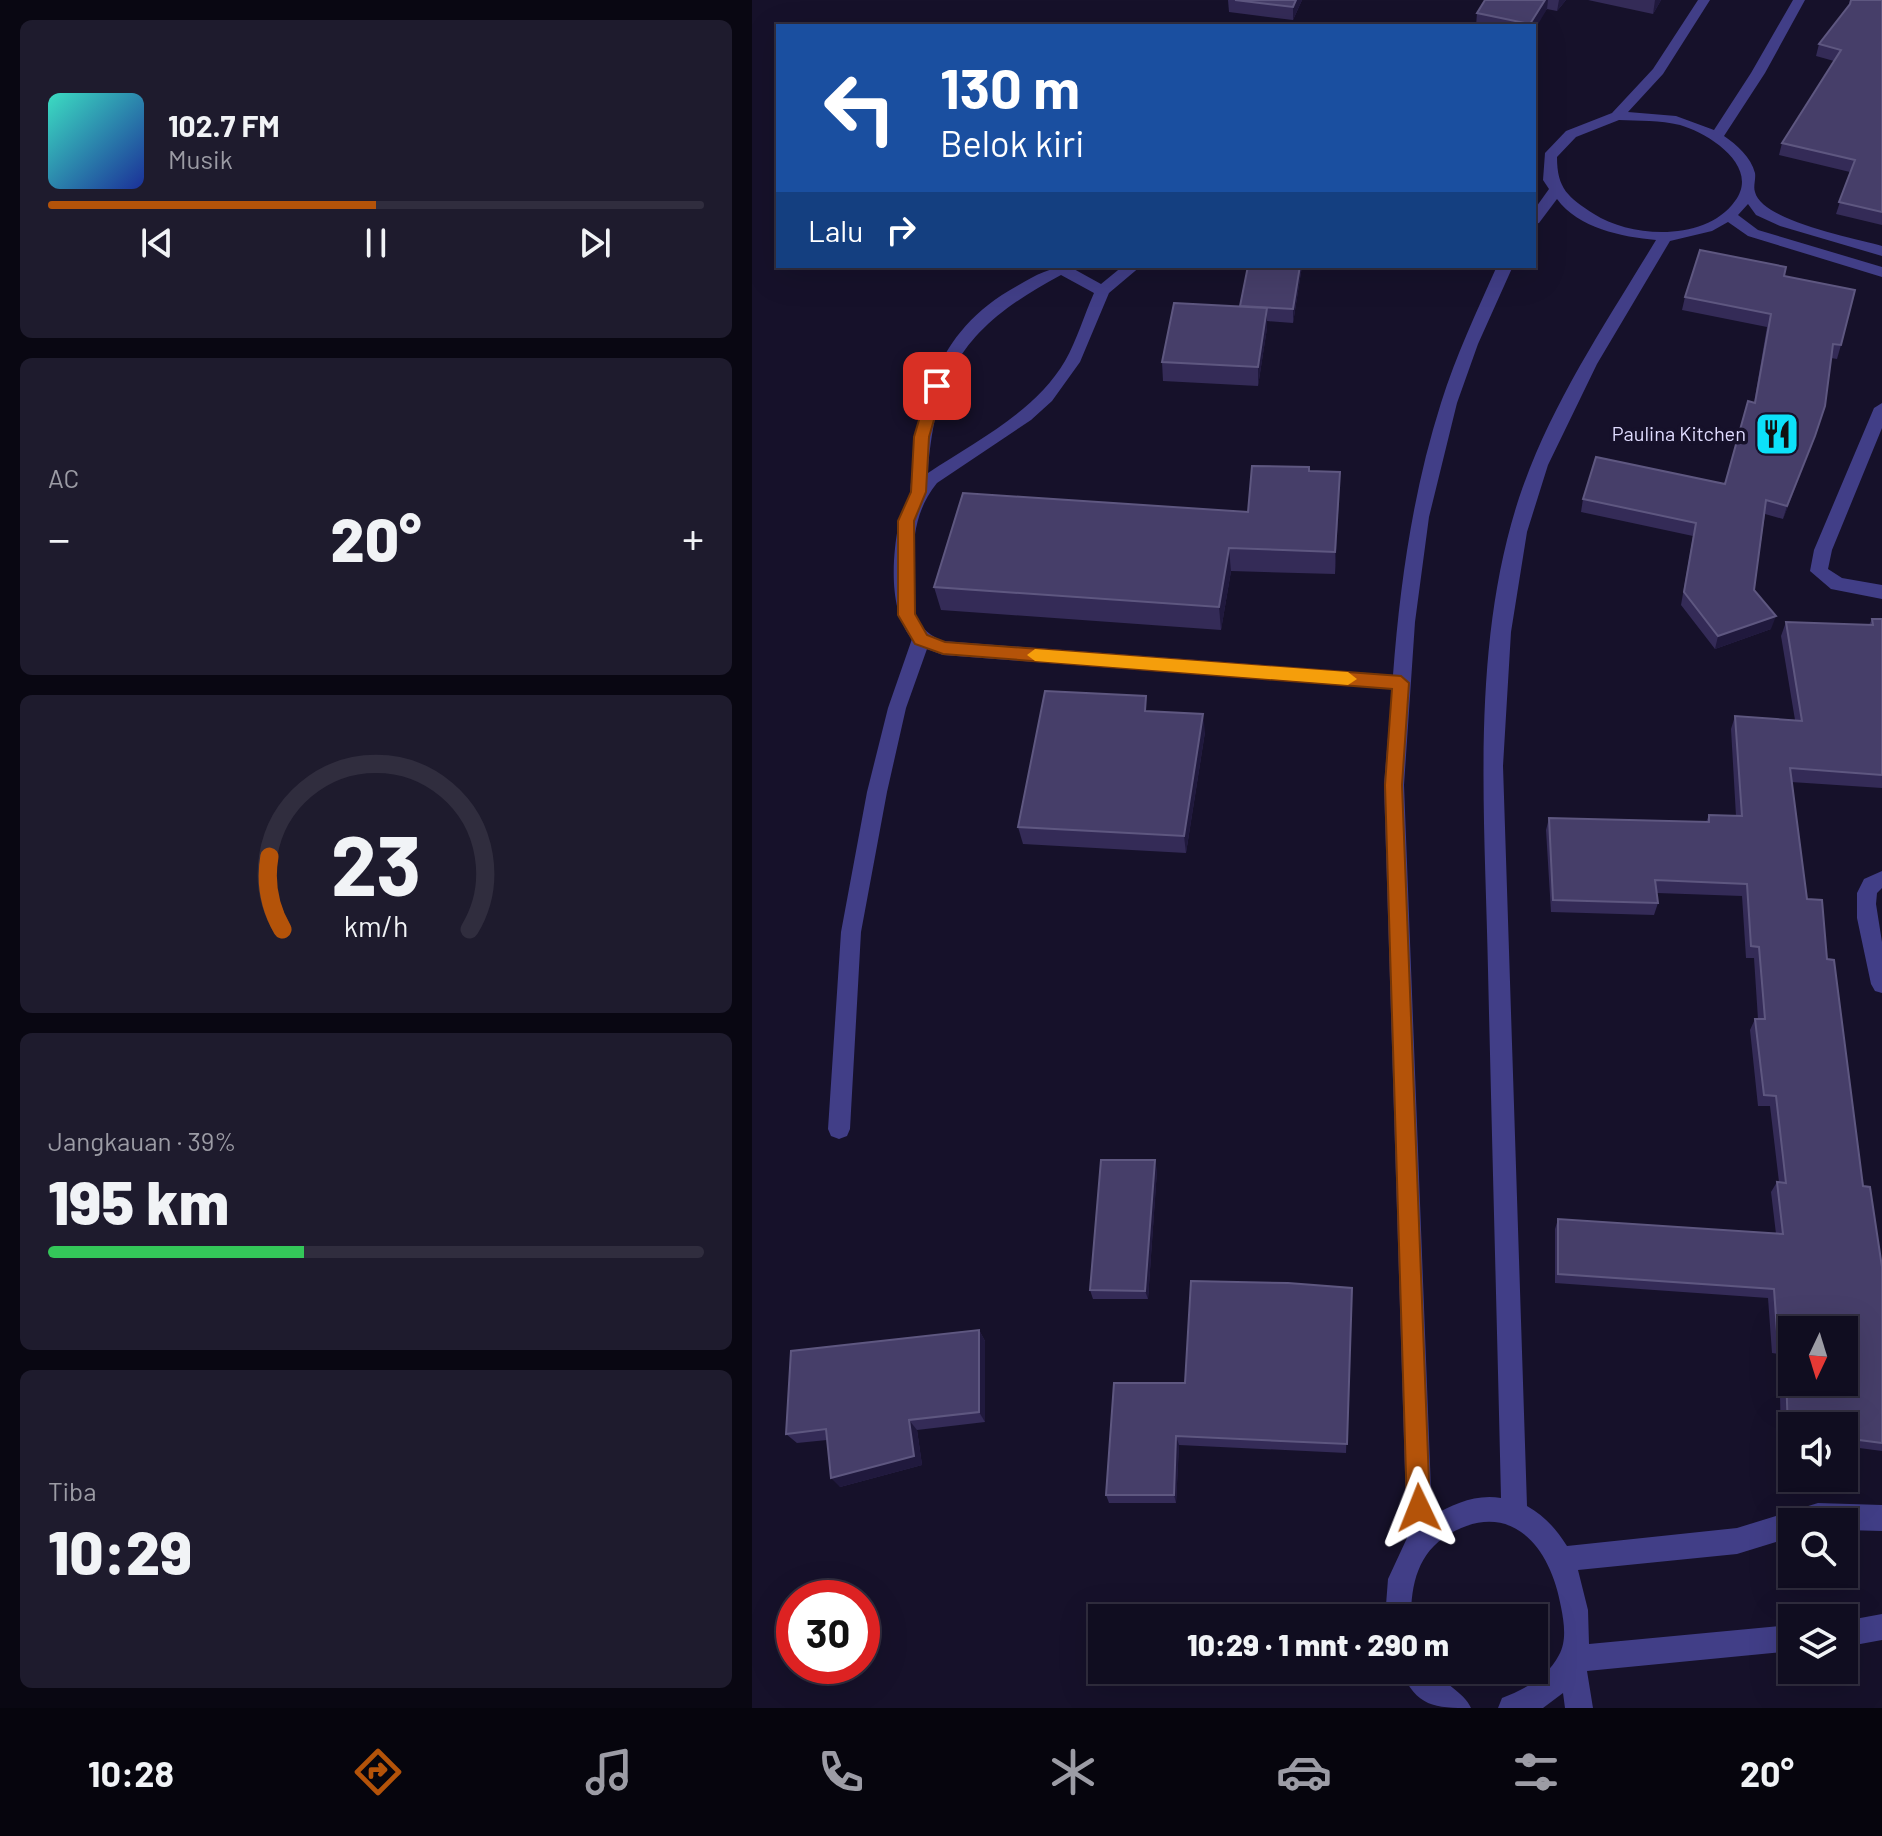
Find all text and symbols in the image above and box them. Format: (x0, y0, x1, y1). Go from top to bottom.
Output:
text: 130 m (940, 53, 1080, 120)
icon: left (808, 56, 912, 160)
text: 102.7 FM (168, 107, 280, 143)
text: Belok kiri (940, 121, 1084, 164)
text: Musik (168, 143, 233, 174)
icon: right (879, 208, 923, 252)
text: Lalu (808, 212, 863, 248)
icon: previous (135, 221, 179, 265)
icon: pause (354, 221, 398, 265)
icon: next (573, 221, 617, 265)
pin (903, 352, 971, 420)
icon: arrive (915, 364, 959, 408)
restaurant icon: Paulina Kitchen (1753, 410, 1801, 458)
place label: Paulina Kitchen (1612, 421, 1746, 445)
text: AC (48, 462, 79, 493)
text: 20° (331, 502, 421, 574)
text: − (48, 511, 70, 564)
text: + (682, 511, 704, 564)
text: 23 (331, 813, 421, 913)
text: km/h (344, 908, 408, 943)
text: Jangkauan · 39% (48, 1125, 236, 1156)
text: 195 km (48, 1165, 229, 1237)
north arrow (1778, 1316, 1858, 1396)
map controls (1778, 1316, 1858, 1684)
button: sound (1778, 1412, 1858, 1492)
position arrow (1377, 1466, 1461, 1550)
text: Tiba (48, 1475, 97, 1506)
button: search (1778, 1508, 1858, 1588)
text: 10:29 (48, 1515, 192, 1587)
speed limit sign: 30 (776, 1580, 880, 1684)
button: layers (1778, 1604, 1858, 1684)
text: 10:29 · 1 mnt · 290 m (1187, 1626, 1449, 1662)
icon: directions (350, 1744, 406, 1800)
icon: music (581, 1744, 637, 1800)
icon: phone (813, 1744, 869, 1800)
icon: climate (1045, 1744, 1101, 1800)
icon: car (1276, 1744, 1332, 1800)
icon: filters (1508, 1744, 1564, 1800)
text: 10:28 (88, 1751, 174, 1794)
text: 20° (1740, 1751, 1794, 1794)

